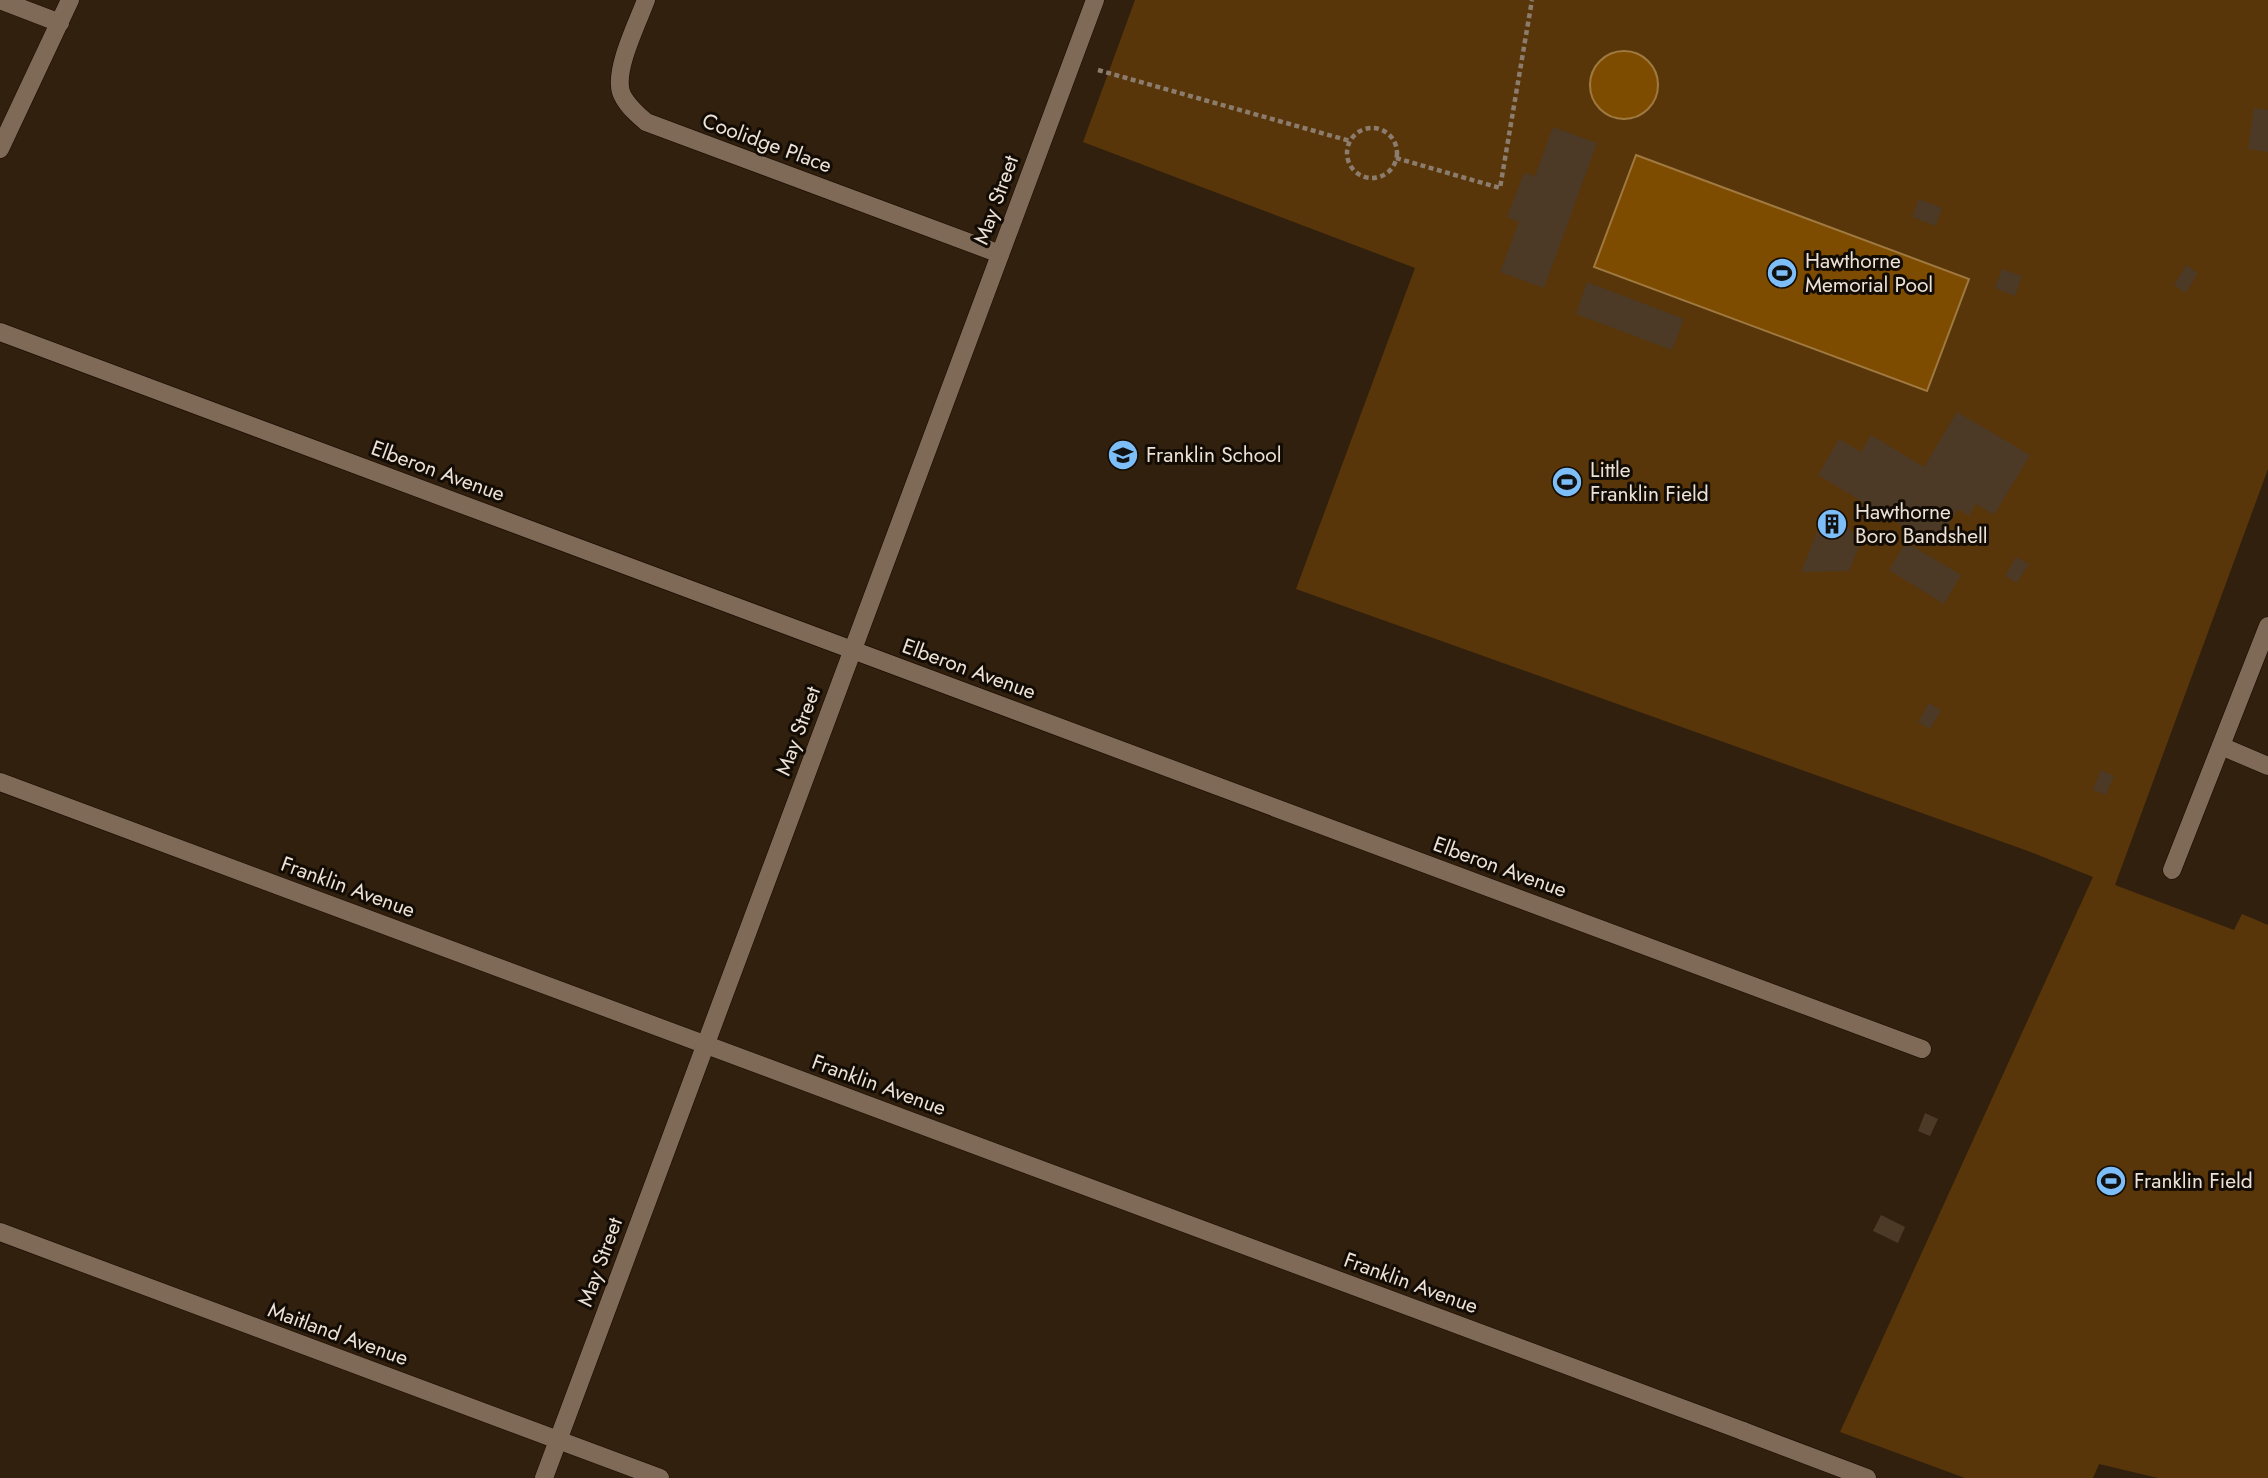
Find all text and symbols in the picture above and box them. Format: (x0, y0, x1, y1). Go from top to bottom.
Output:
street label: Coolidge Place (698, 106, 836, 180)
street label: May Street (966, 151, 1026, 249)
place label: Hawthorne Memorial Pool (1805, 246, 1933, 300)
sports icon: Hawthorne Memorial Pool (1765, 256, 1799, 290)
street label: Elberon Avenue (367, 433, 509, 509)
school or university icon: Franklin School (1106, 438, 1140, 472)
place label: Franklin School (1146, 440, 1282, 470)
place label: Little Franklin Field (1590, 455, 1709, 509)
sports icon: Little Franklin Field (1550, 465, 1584, 499)
place label: Hawthorne Boro Bandshell (1855, 497, 1988, 551)
building icon: Hawthorne Boro Bandshell (1815, 507, 1849, 541)
street label: Elberon Avenue (898, 631, 1040, 707)
street label: May Street (768, 682, 828, 780)
street label: Elberon Avenue (1429, 829, 1571, 905)
street label: Franklin Avenue (277, 849, 419, 925)
street label: Franklin Avenue (808, 1047, 950, 1123)
sports icon: Franklin Field (2094, 1164, 2128, 1198)
place label: Franklin Field (2134, 1166, 2253, 1196)
street label: May Street (570, 1213, 630, 1311)
street label: Franklin Avenue (1340, 1245, 1482, 1321)
street label: Maitland Avenue (264, 1295, 412, 1373)

